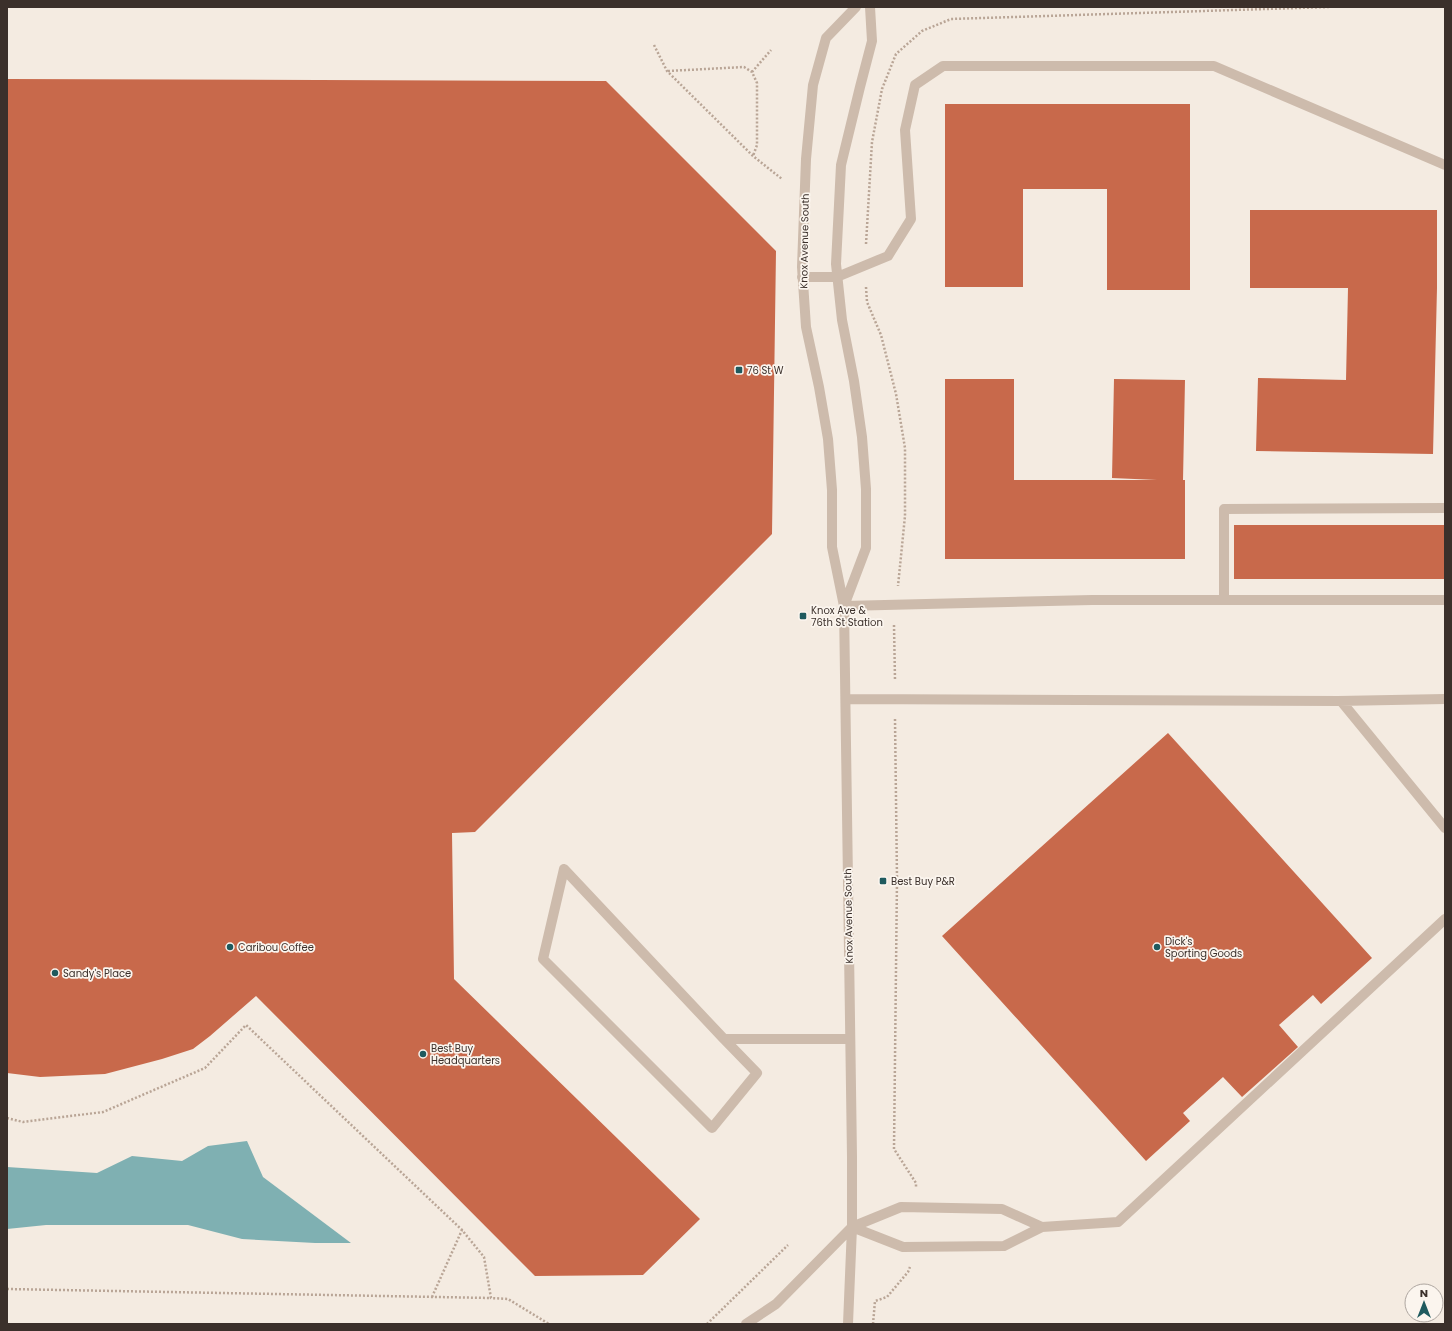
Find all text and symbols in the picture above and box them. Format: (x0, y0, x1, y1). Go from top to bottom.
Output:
street label: Knox Avenue South (796, 193, 813, 289)
place label: 76 St W (747, 363, 784, 378)
marker: 76 St W (734, 365, 744, 375)
place label: Knox Ave & 76th St Station (811, 603, 883, 630)
marker: Knox Ave & 76th St Station (798, 611, 808, 621)
street label: Knox Avenue South (840, 868, 857, 964)
place label: Best Buy P&R (891, 874, 955, 889)
marker: Best Buy P&R (878, 876, 888, 886)
place label: Dick's Sporting Goods (1165, 934, 1242, 961)
place label: Caribou Coffee (238, 940, 314, 955)
marker: Caribou Coffee (225, 942, 235, 952)
marker: Dick's Sporting Goods (1152, 942, 1162, 952)
place label: Sandy's Place (63, 966, 131, 981)
marker: Sandy's Place (50, 968, 60, 978)
place label: Best Buy Headquarters (431, 1041, 500, 1068)
marker: Best Buy Headquarters (418, 1049, 428, 1059)
north arrow (1404, 1283, 1444, 1323)
text: N (1420, 1285, 1428, 1301)

